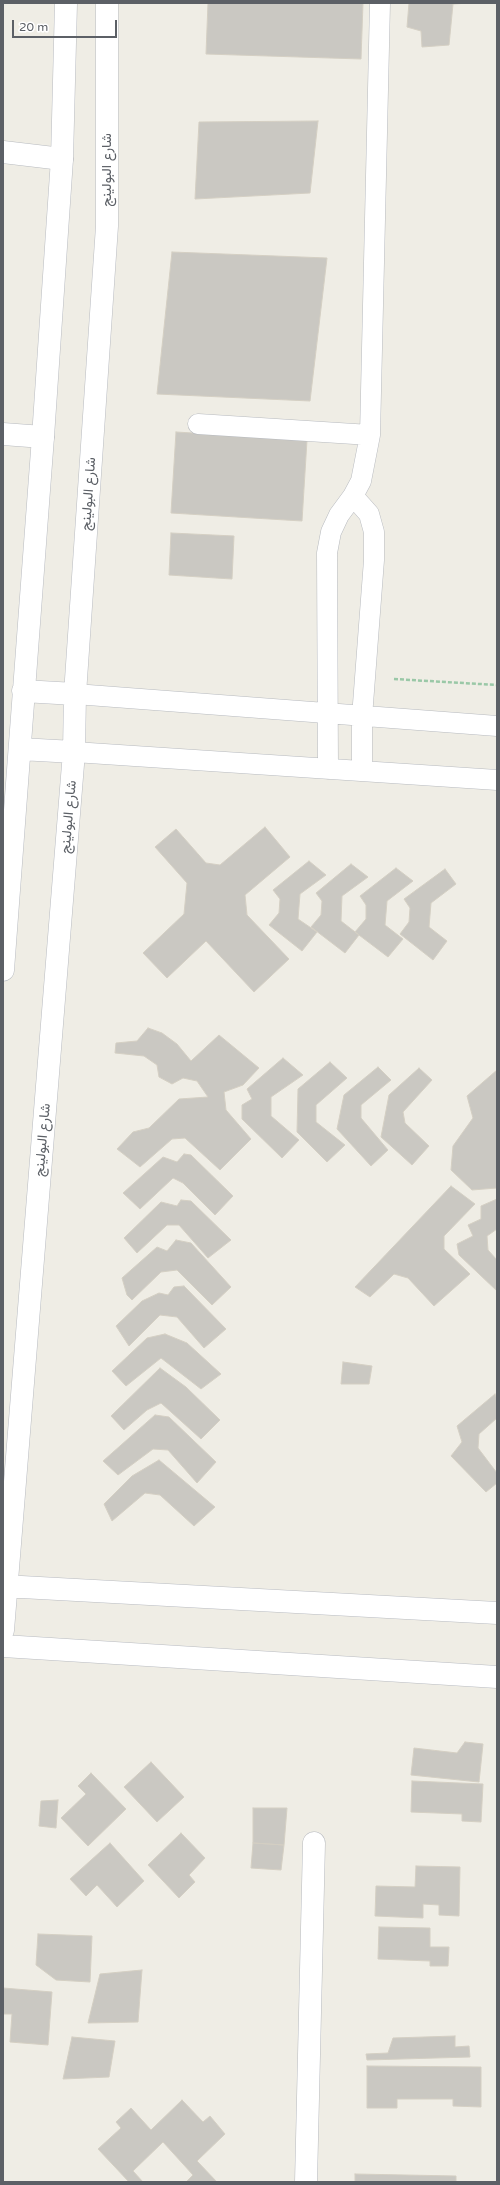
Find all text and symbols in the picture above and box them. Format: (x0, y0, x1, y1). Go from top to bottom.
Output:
scale bar (14, 12, 119, 38)
text: 20 m (19, 20, 48, 34)
street label: شارع البولينج (99, 133, 115, 207)
street label: شارع البولينج (78, 457, 100, 531)
street label: شارع البولينج (57, 780, 81, 854)
street label: شارع البولينج (31, 1103, 55, 1177)

